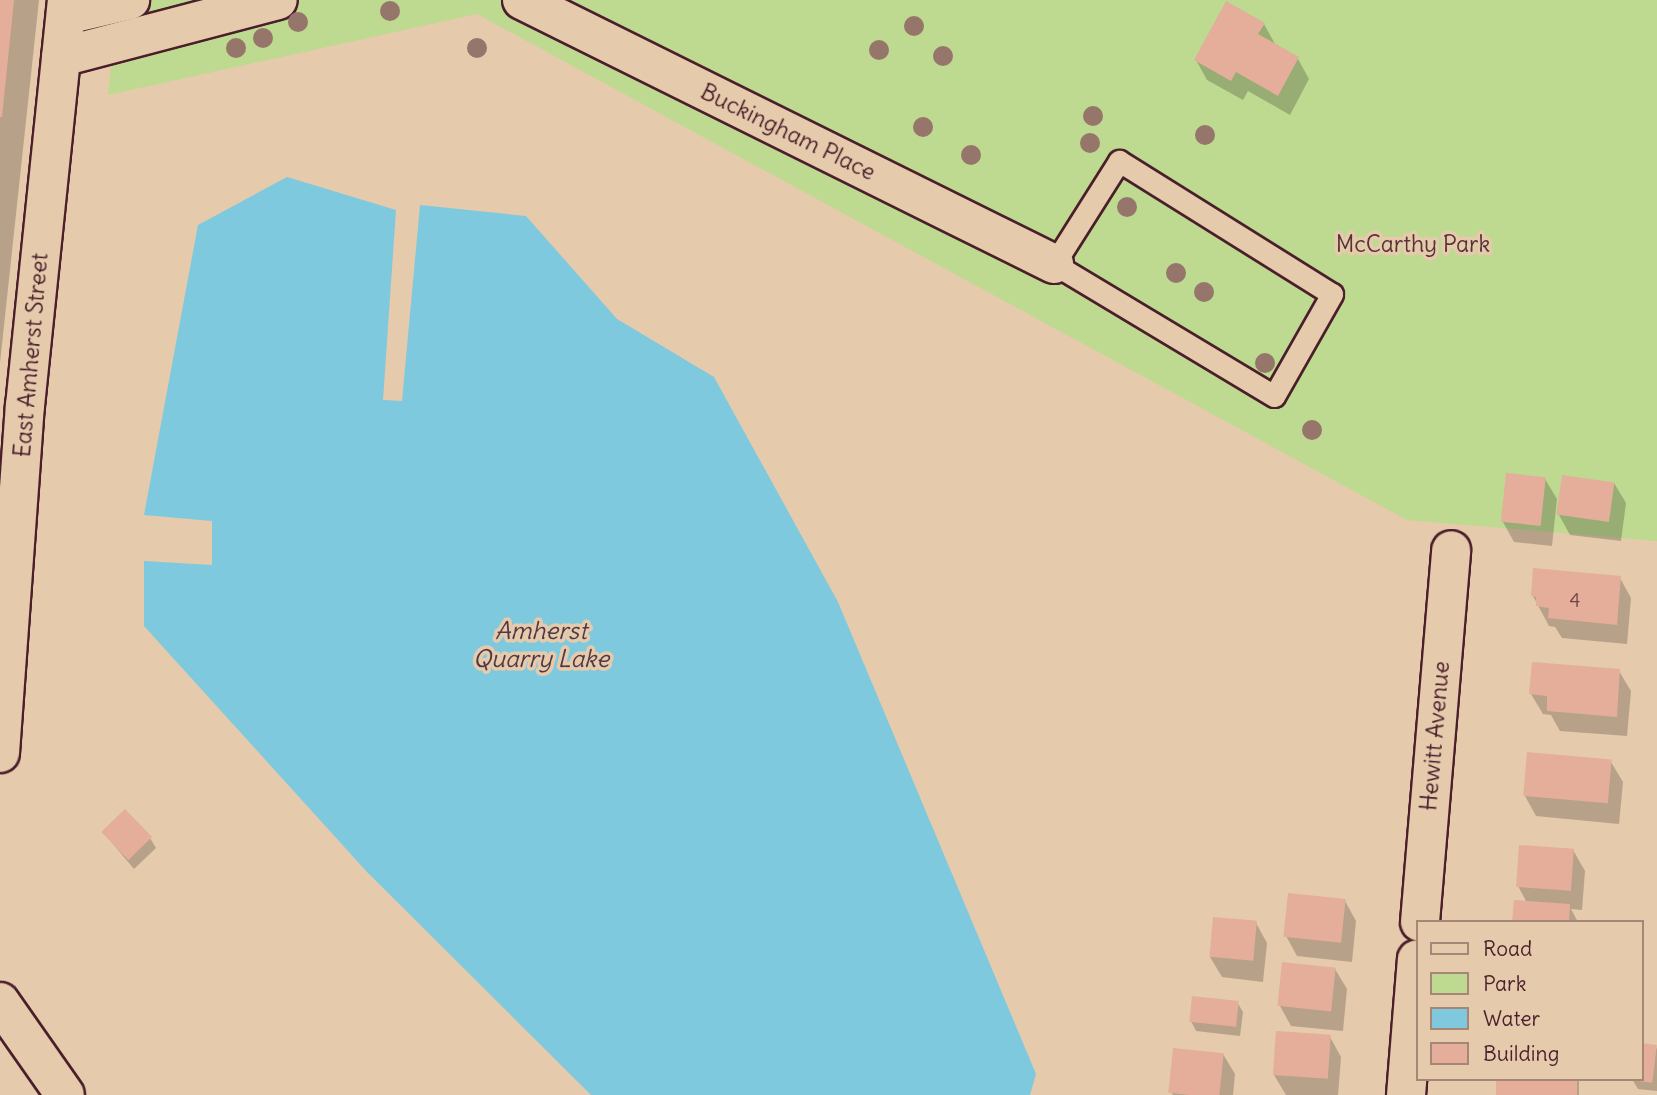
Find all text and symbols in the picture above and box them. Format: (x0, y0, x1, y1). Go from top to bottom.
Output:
street label: Buckingham Place (696, 78, 880, 186)
park label: McCarthy Park (1336, 230, 1490, 258)
street label: East Amherst Street (8, 252, 54, 458)
house number: 4 (1570, 590, 1580, 612)
water label: Amherst Quarry Lake (473, 617, 609, 673)
street label: Hewitt Avenue (1415, 660, 1455, 812)
legend (1416, 920, 1643, 1081)
text: Road (1483, 935, 1532, 962)
text: Park (1483, 970, 1526, 997)
text: Water (1483, 1005, 1540, 1032)
text: Building (1483, 1040, 1559, 1067)

